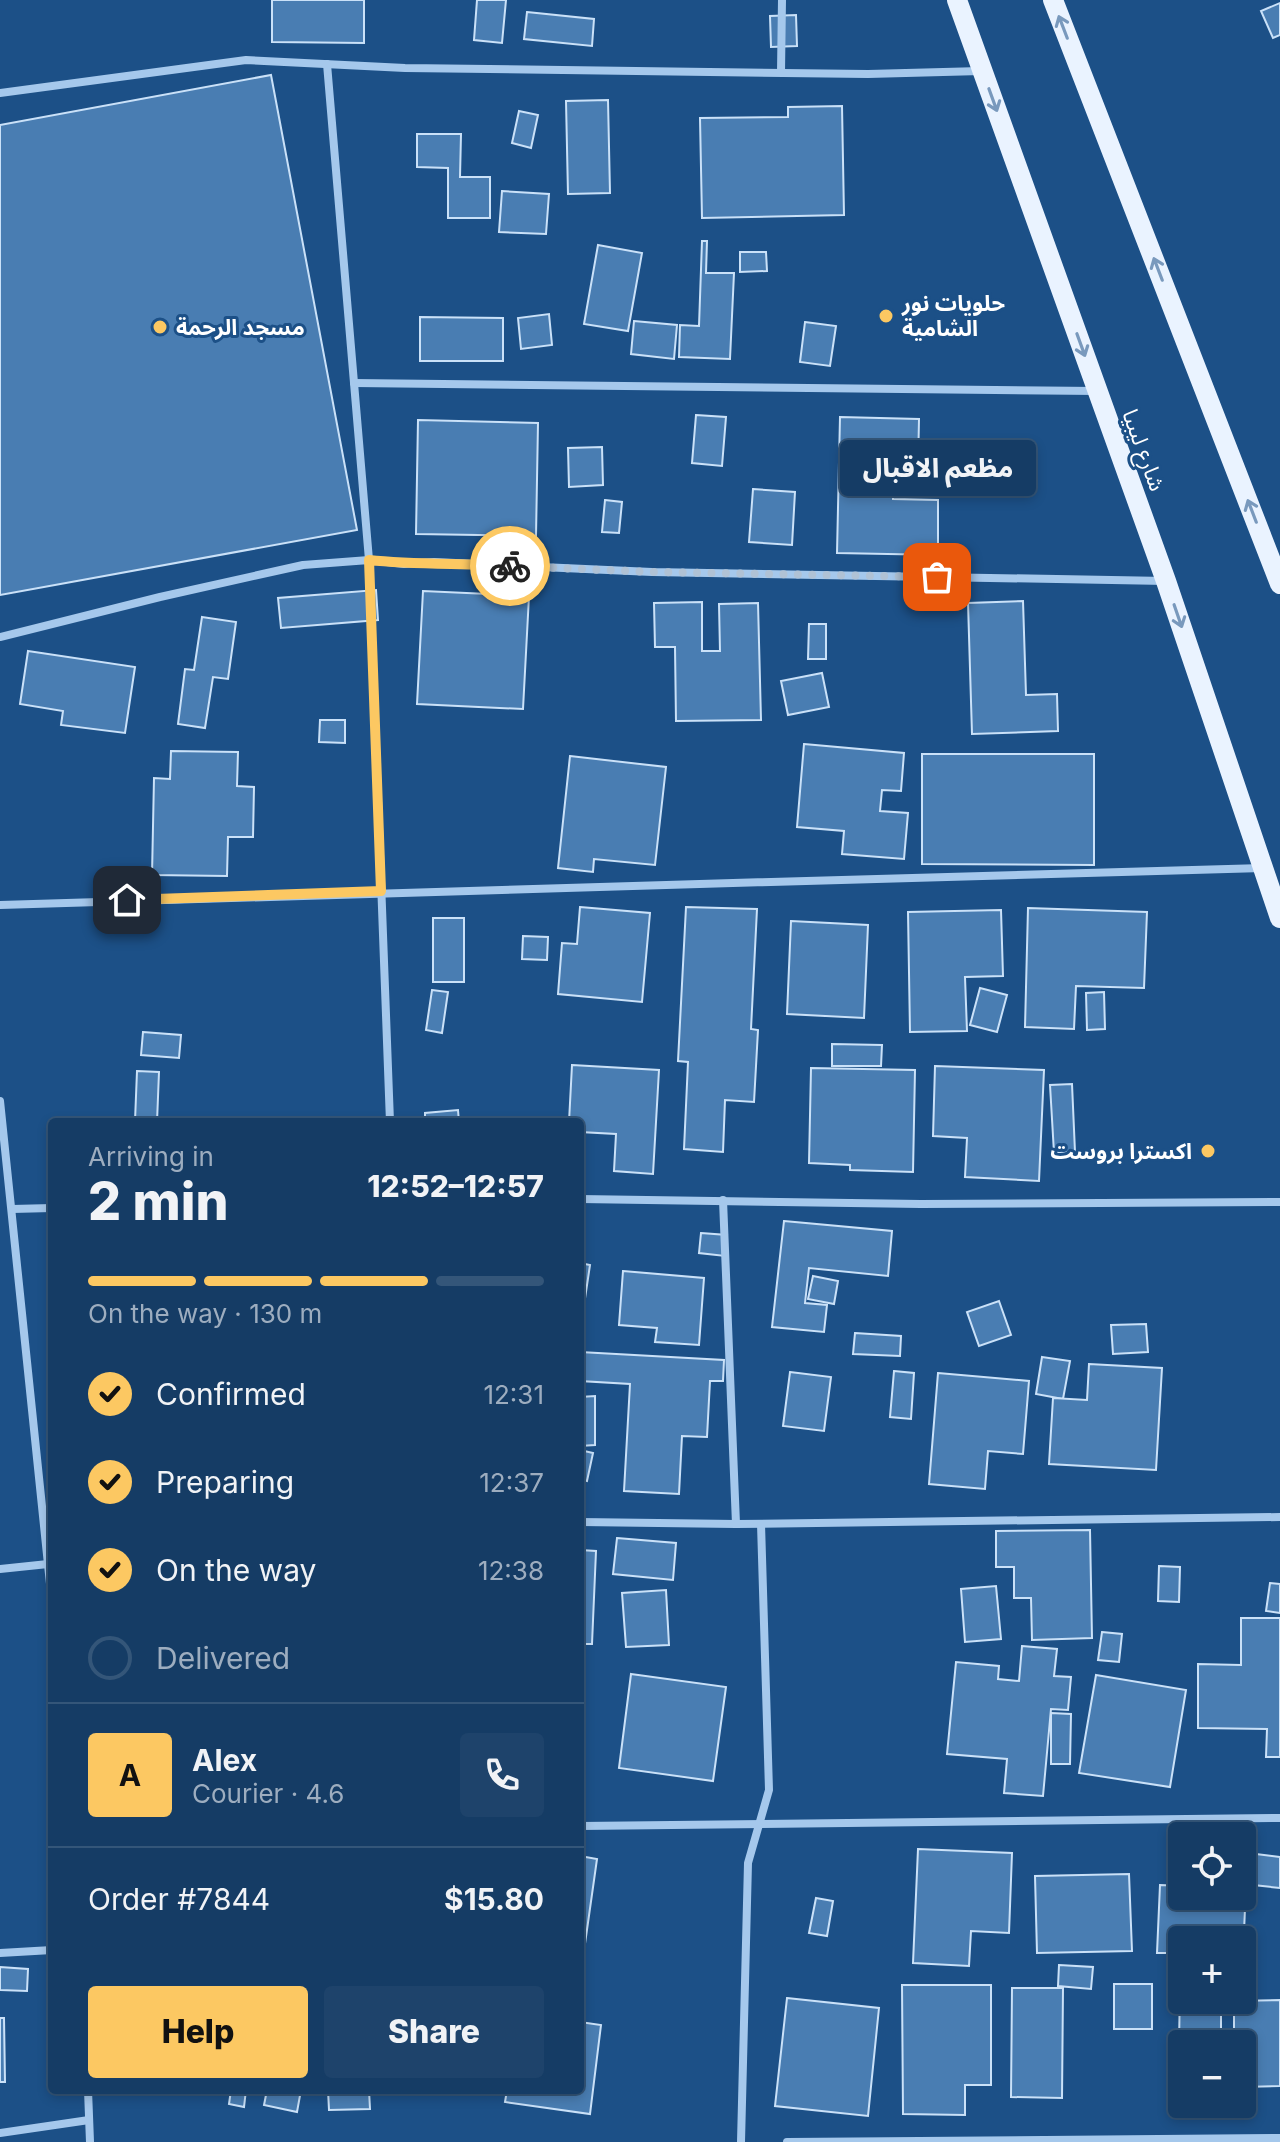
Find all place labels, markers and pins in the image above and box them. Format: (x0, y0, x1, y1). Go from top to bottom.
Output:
place label: حلويات نور الشامية (901, 290, 1005, 341)
marker: حلويات نور الشامية (877, 307, 895, 325)
place label: مسجد الرحمة (176, 314, 305, 340)
marker: مسجد الرحمة (151, 318, 169, 336)
callout: مظعم الاقبال (839, 441, 1035, 497)
pin (903, 543, 971, 611)
pin (93, 866, 161, 934)
place label: اكسترا بروست (1050, 1138, 1192, 1164)
marker: اكسترا بروست (1199, 1142, 1217, 1160)

